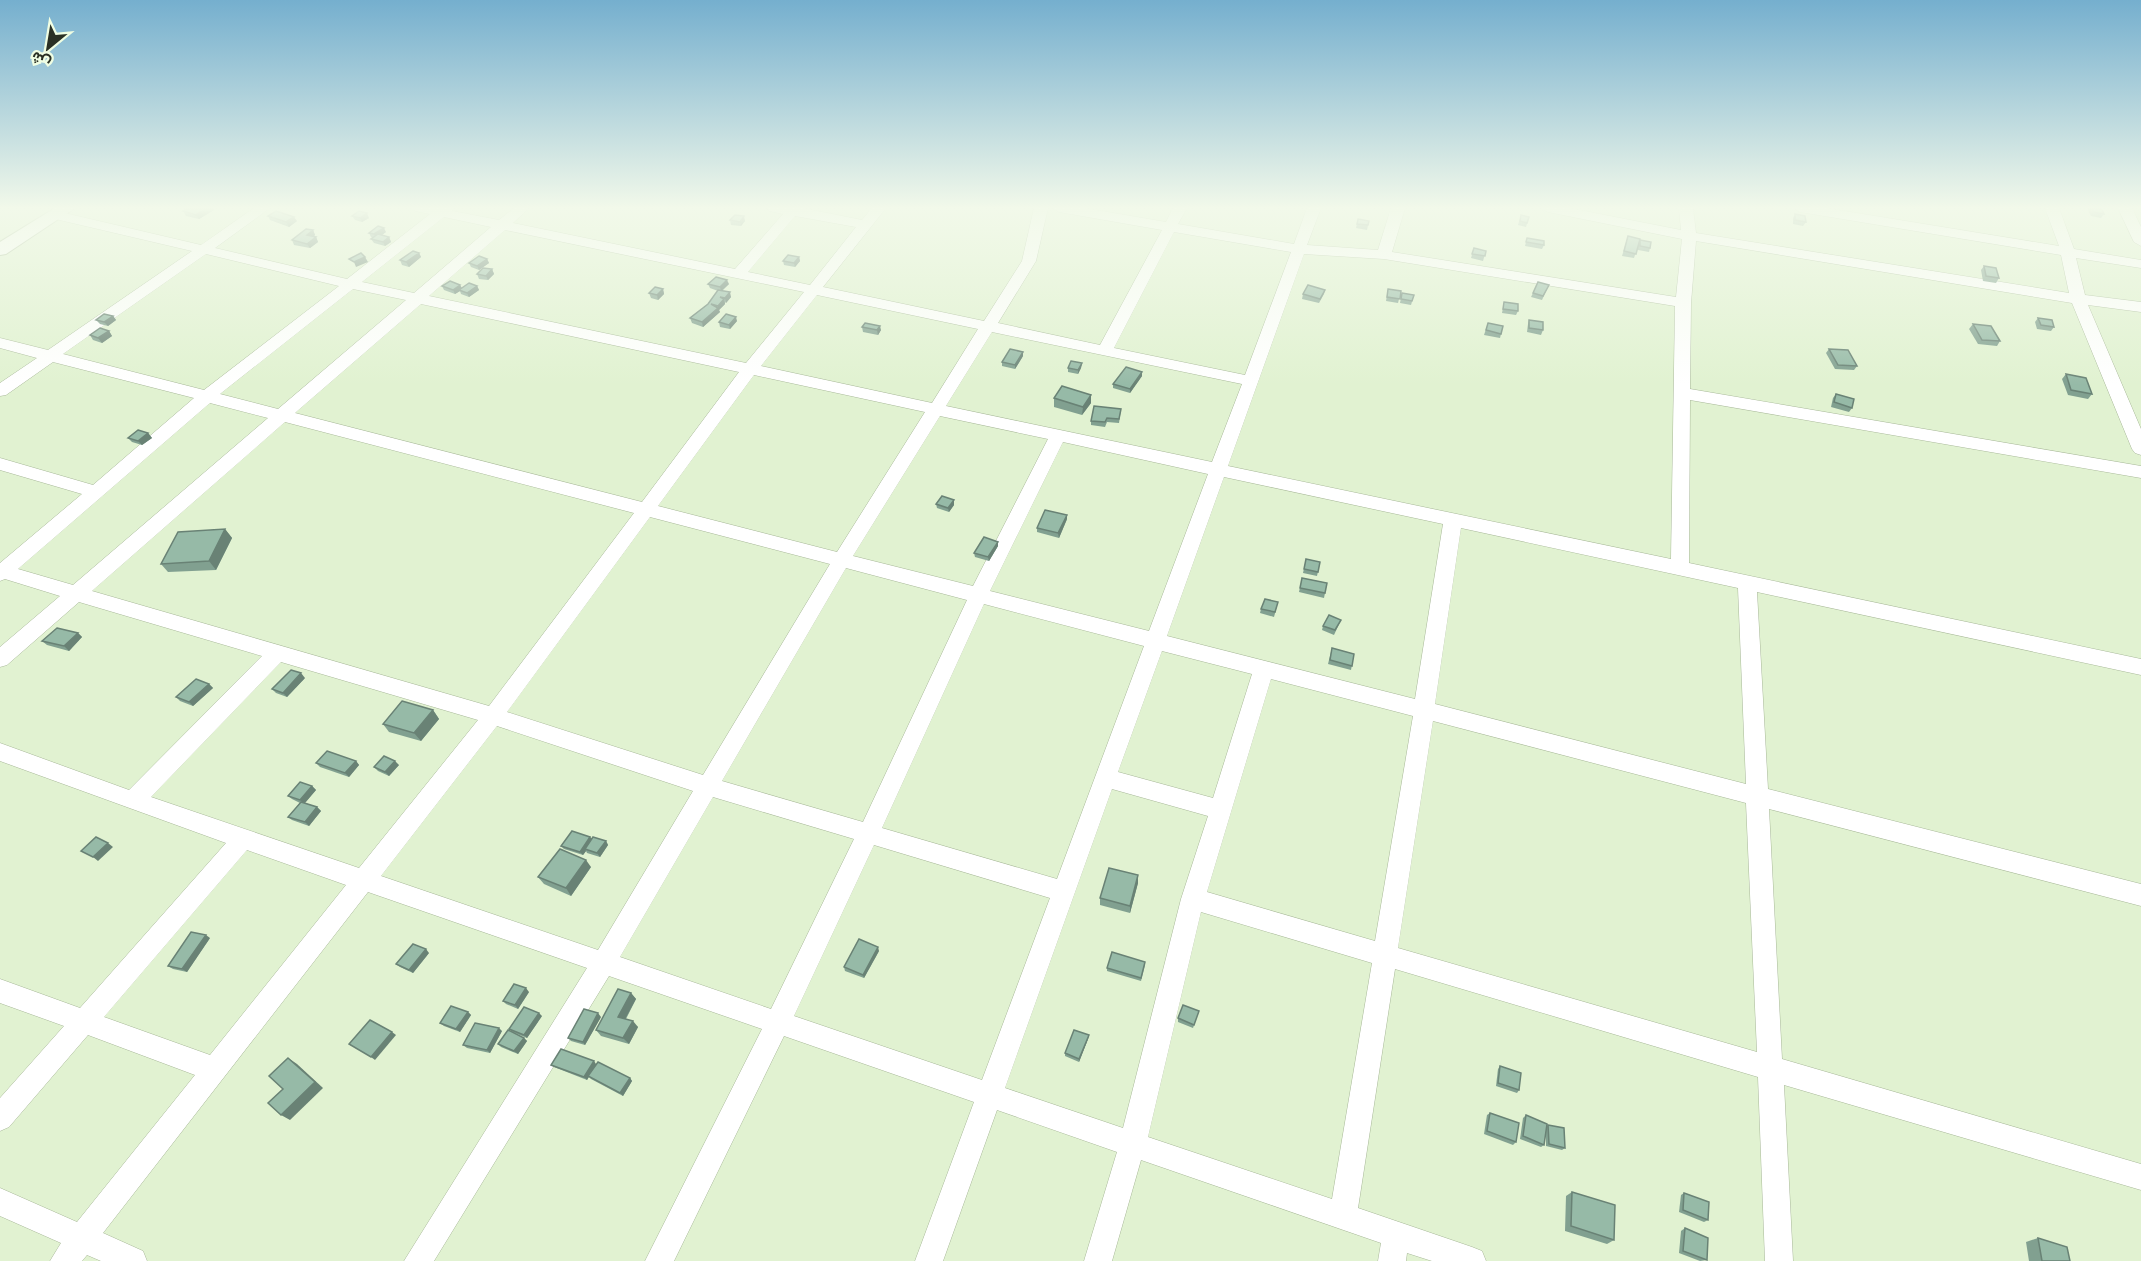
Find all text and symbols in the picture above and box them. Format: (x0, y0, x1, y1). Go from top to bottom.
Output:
north arrow (18, 18, 78, 78)
text: ش (27, 46, 55, 74)

